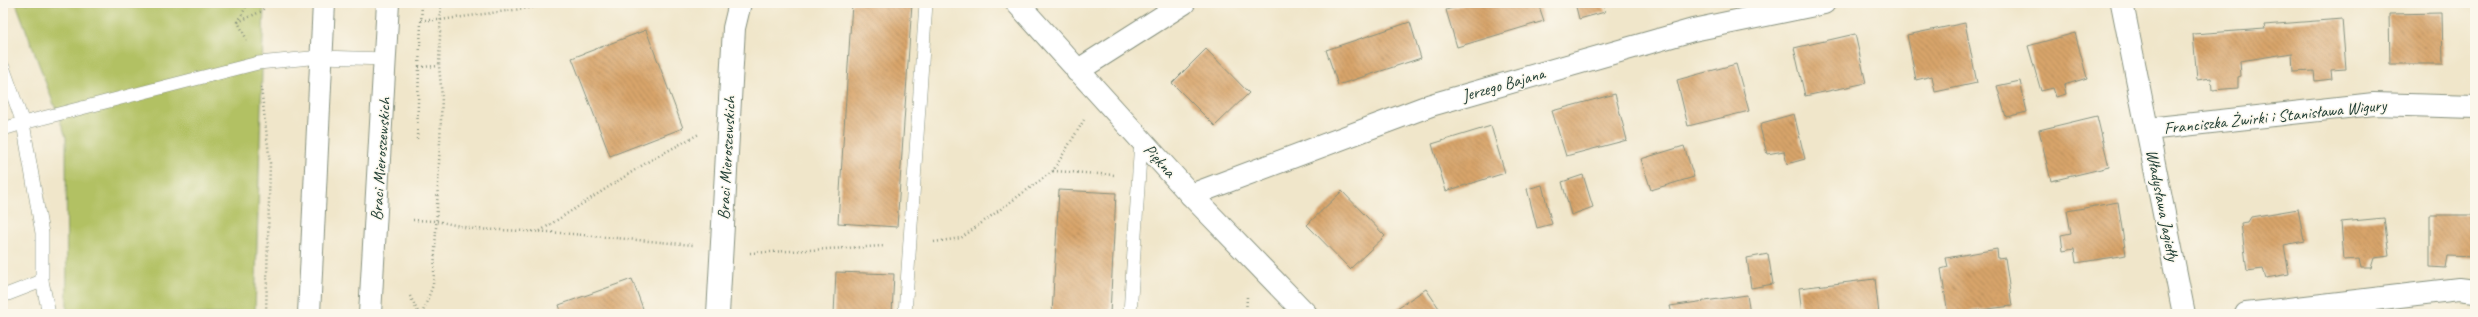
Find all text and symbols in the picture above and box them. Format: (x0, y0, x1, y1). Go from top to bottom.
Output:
street label: Jerzego Bajana (1458, 62, 1549, 107)
street label: Franciszka Żwirki i Stanisława Wigury (2163, 94, 2388, 139)
street label: Braci Mieroszewskich (713, 95, 740, 220)
street label: Braci Mieroszewskich (366, 96, 395, 221)
street label: Piękna (1139, 139, 1181, 183)
street label: Władysława Jagiełły (2141, 148, 2184, 264)

